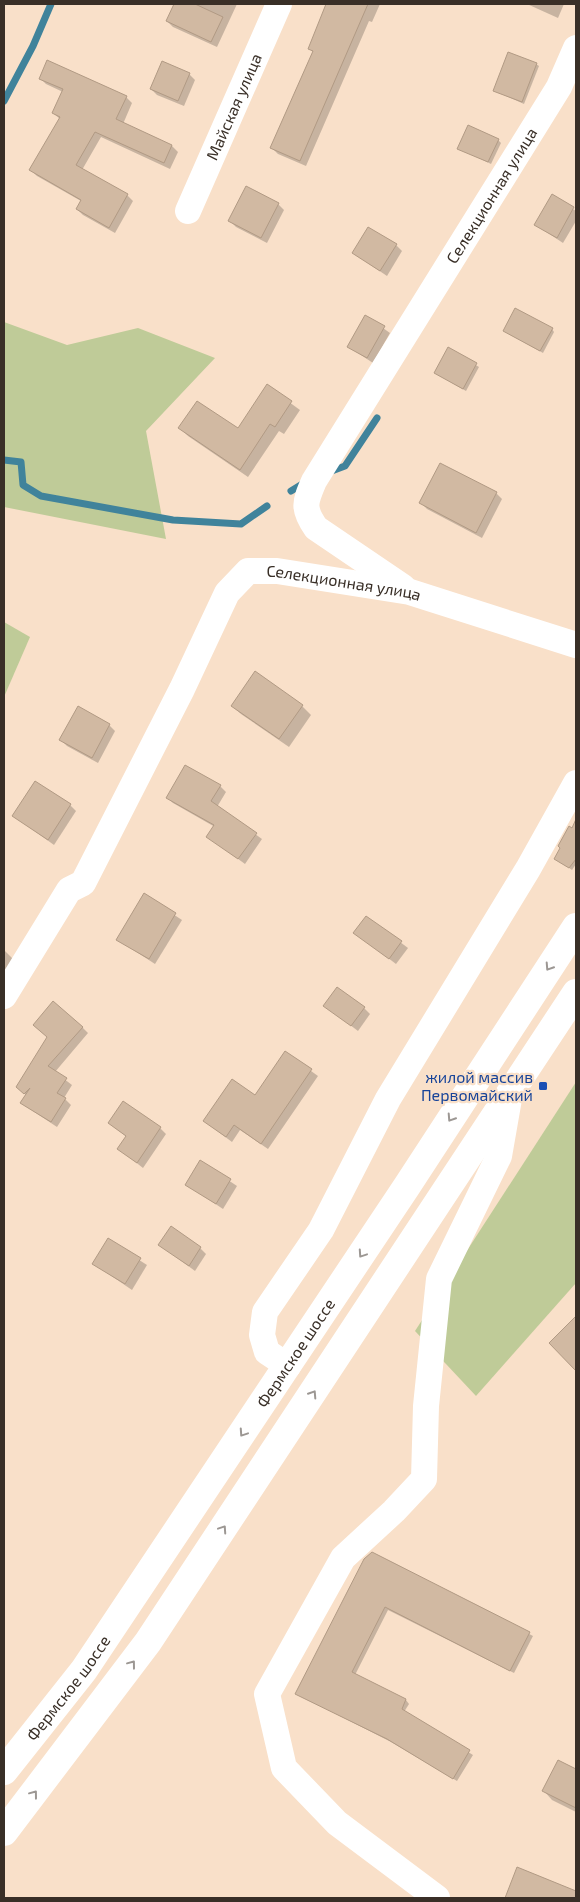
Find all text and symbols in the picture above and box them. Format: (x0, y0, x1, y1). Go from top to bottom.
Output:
street label: Майская улица (202, 50, 265, 163)
street label: Селекционная улица (442, 124, 540, 267)
street label: Селекционная улица (267, 561, 424, 604)
one-way arrow (546, 962, 556, 971)
place label: жилой массив Первомайский (421, 1067, 533, 1104)
marker: жилой массив Первомайский (537, 1080, 549, 1092)
one-way arrow (447, 1112, 457, 1121)
one-way arrow (359, 1248, 368, 1258)
street label: Фермское шоссе (252, 1295, 338, 1411)
one-way arrow (307, 1390, 316, 1400)
one-way arrow (240, 1427, 249, 1437)
one-way arrow (217, 1526, 226, 1535)
street label: Фермское шоссе (22, 1631, 113, 1744)
one-way arrow (126, 1661, 134, 1670)
one-way arrow (28, 1790, 37, 1800)

